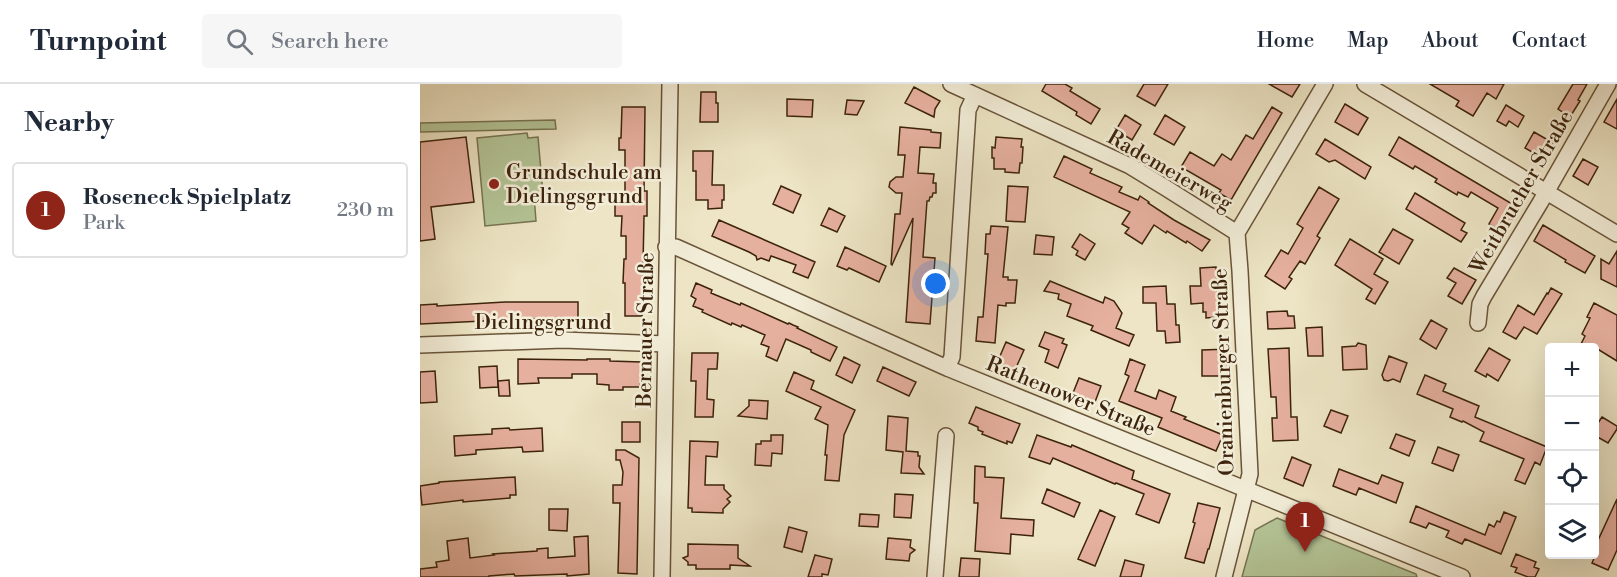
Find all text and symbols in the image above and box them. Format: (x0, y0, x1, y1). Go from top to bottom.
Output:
search box (202, 14, 622, 68)
text: Turnpoint (30, 24, 166, 59)
icon: search (223, 25, 256, 58)
text: Search here (271, 28, 389, 55)
text: Home (1257, 28, 1314, 54)
text: Map (1347, 28, 1389, 54)
text: About (1422, 28, 1479, 54)
text: Contact (1512, 28, 1587, 54)
street label: Weitbrucher Straße (1464, 106, 1579, 280)
text: Nearby (24, 107, 114, 139)
street label: Rademeierweg (1102, 124, 1237, 217)
place label: Grundschule am Dielingsgrund (506, 160, 662, 210)
marker: Grundschule am Dielingsgrund (487, 177, 501, 191)
text: Roseneck Spielplatz (83, 184, 291, 211)
text: 1 (41, 198, 50, 223)
text: 230 m (337, 198, 394, 223)
text: Park (83, 211, 125, 236)
street label: Bernauer Straße (632, 252, 660, 409)
street label: Oranienburger Straße (1207, 268, 1241, 476)
your location (921, 269, 950, 298)
street label: Dielingsgrund (474, 310, 612, 336)
map controls (1545, 343, 1599, 559)
button: + (1545, 343, 1599, 397)
street label: Rathenower Straße (982, 351, 1159, 443)
button: − (1545, 397, 1599, 451)
button: locate (1545, 451, 1599, 505)
pin: 1 (1286, 502, 1324, 552)
button: layers (1545, 505, 1599, 559)

